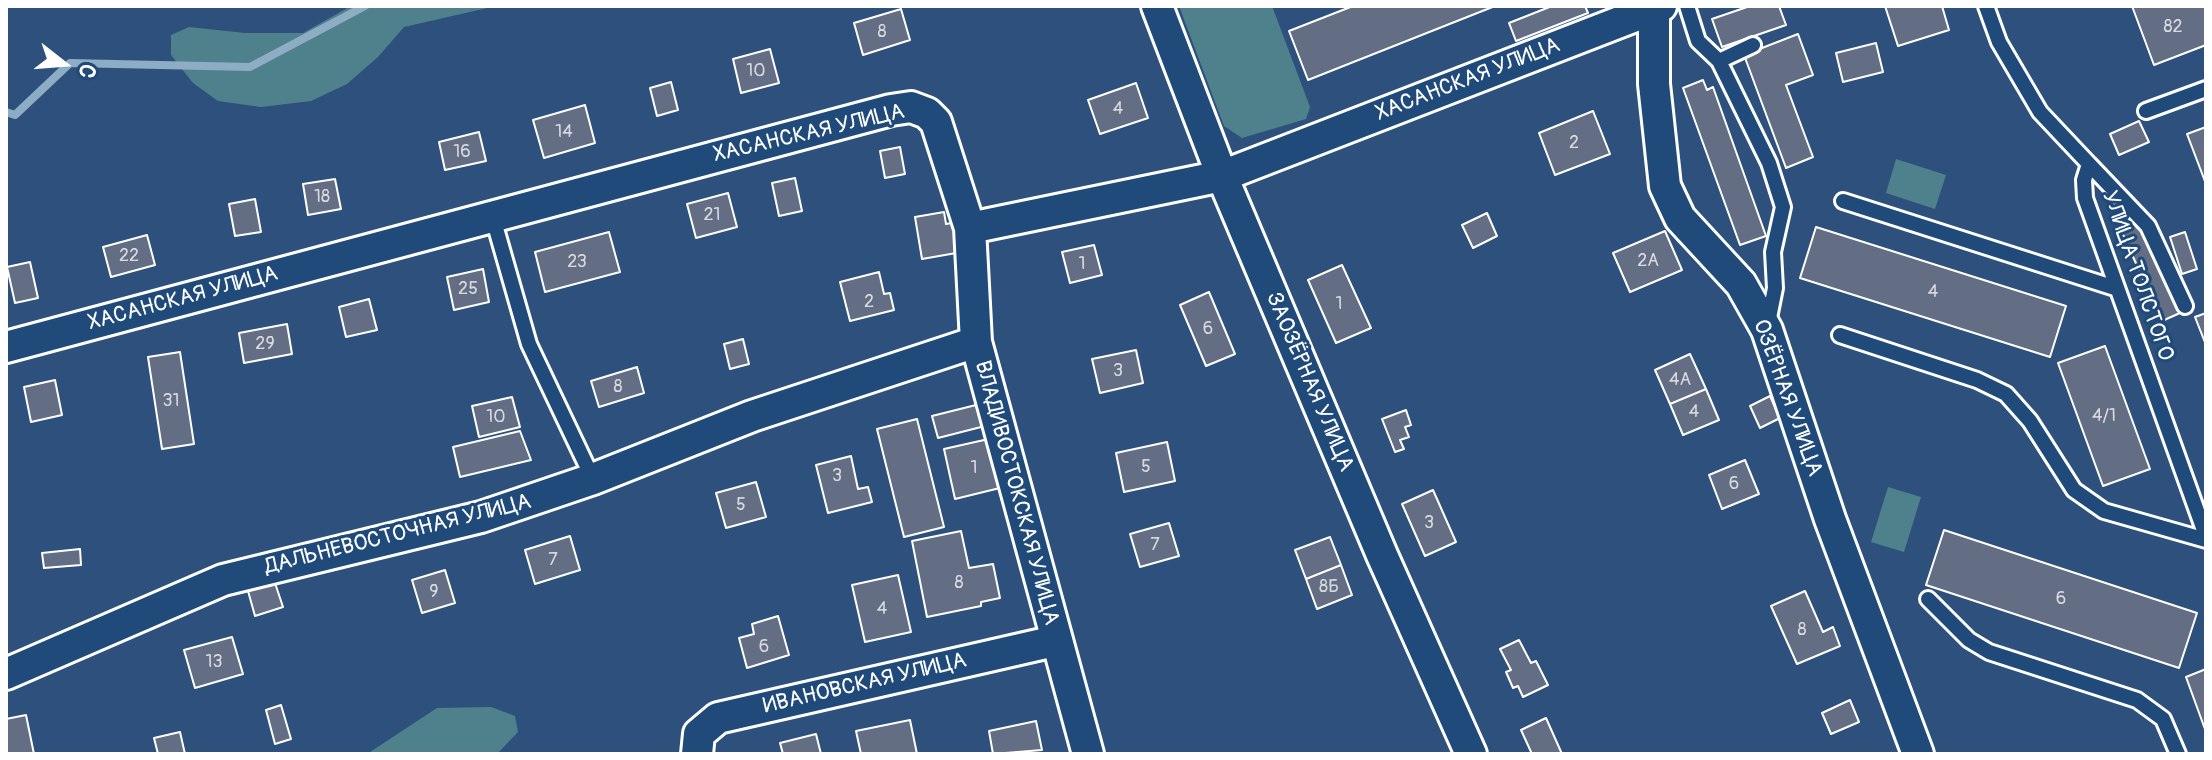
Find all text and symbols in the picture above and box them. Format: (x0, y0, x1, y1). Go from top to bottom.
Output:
house number: 82 (2163, 16, 2183, 38)
house number: 8 (877, 21, 887, 43)
north arrow (24, 24, 104, 104)
street label: ХАСАНСКАЯ УЛИЦА (1372, 33, 1564, 127)
text: С (72, 60, 102, 82)
house number: 10 (746, 60, 766, 82)
house number: 4 (1113, 98, 1123, 120)
street label: ХАСАНСКАЯ УЛИЦА (711, 99, 907, 169)
house number: 14 (555, 121, 573, 143)
house number: 2 (1569, 132, 1579, 154)
house number: 16 (453, 141, 471, 163)
house number: 18 (314, 186, 330, 208)
street label: УЛИЦА ТОЛСТОГО (2096, 188, 2178, 364)
house number: 21 (703, 204, 721, 226)
house number: 22 (119, 245, 139, 267)
house number: 2А (1637, 250, 1659, 272)
house number: 23 (567, 251, 587, 273)
house number: 1 (1078, 253, 1086, 275)
street label: ХАСАНСКАЯ УЛИЦА (85, 261, 281, 337)
house number: 25 (458, 278, 478, 300)
house number: 4 (1928, 281, 1938, 303)
street label: ЗАОЗЁРНАЯ УЛИЦА (1259, 288, 1359, 476)
house number: 2 (864, 291, 874, 313)
house number: 1 (1335, 293, 1343, 315)
street label: ОЗЁРНАЯ УЛИЦА (1746, 316, 1828, 480)
house number: 6 (1203, 318, 1213, 340)
house number: 29 (255, 333, 275, 355)
street label: ВЛАДИВОСТОКСКАЯ УЛИЦА (968, 358, 1064, 628)
house number: 3 (1113, 360, 1123, 382)
house number: 4А (1669, 369, 1691, 391)
house number: 8 (613, 376, 623, 398)
house number: 31 (162, 390, 180, 412)
house number: 4 (1689, 401, 1699, 423)
house number: 4/1 (2092, 405, 2116, 427)
house number: 10 (486, 406, 506, 428)
house number: 5 (1141, 456, 1151, 478)
house number: 1 (970, 457, 978, 479)
house number: 3 (832, 465, 842, 487)
house number: 6 (1729, 473, 1739, 495)
street label: ДАЛЬНЕВОСТОЧНАЯ УЛИЦА (262, 489, 534, 581)
house number: 5 (736, 494, 746, 516)
house number: 3 (1424, 512, 1434, 534)
house number: 7 (1150, 534, 1160, 556)
house number: 7 (548, 549, 558, 571)
house number: 8 (954, 572, 964, 594)
house number: 8Б (1319, 576, 1339, 598)
house number: 9 (429, 581, 439, 603)
house number: 6 (2056, 588, 2066, 610)
house number: 4 (877, 598, 887, 620)
house number: 8 (1797, 619, 1807, 641)
house number: 6 (759, 636, 769, 658)
street label: ИВАНОВСКАЯ УЛИЦА (761, 648, 969, 720)
house number: 13 (205, 651, 223, 673)

